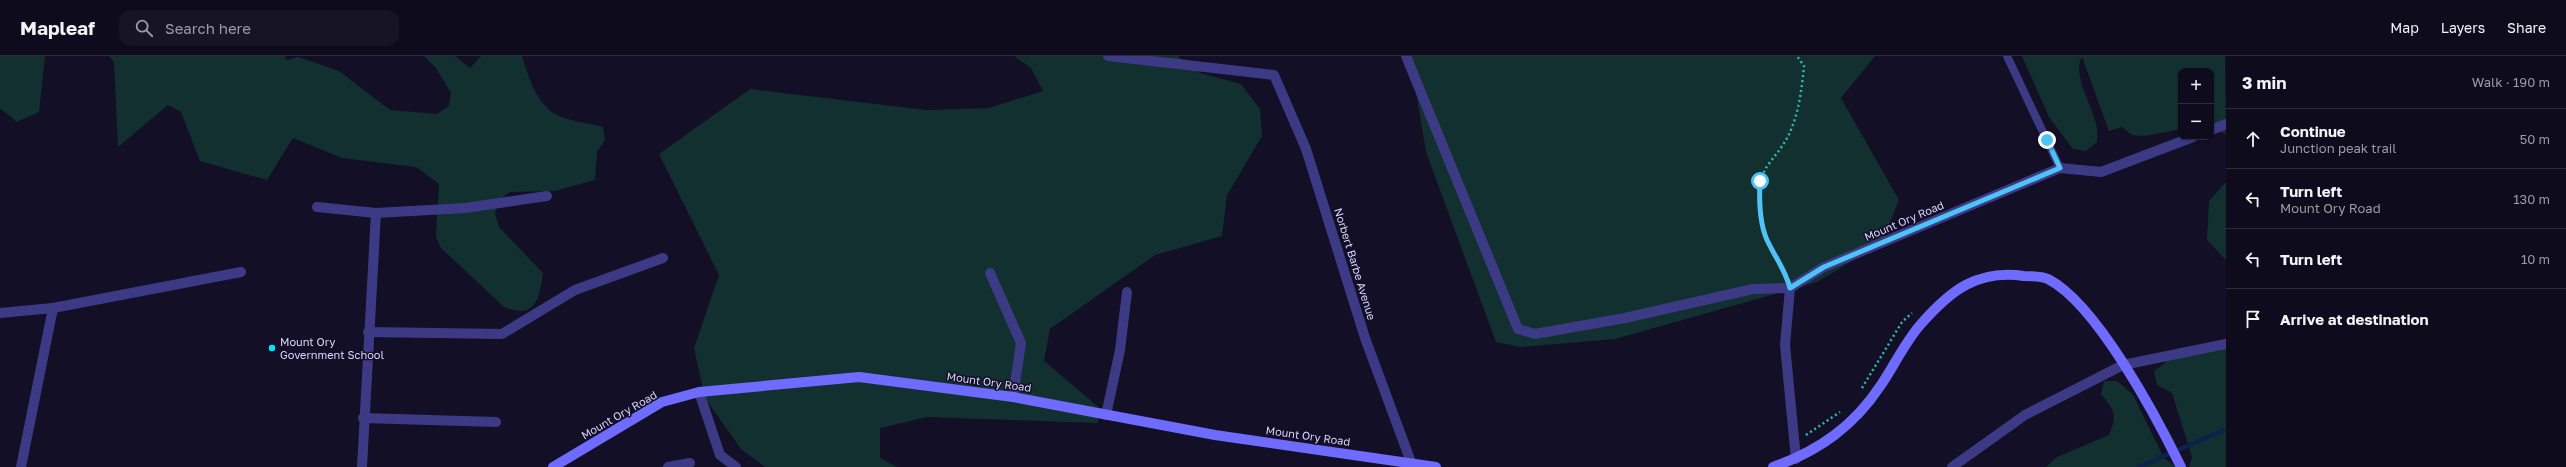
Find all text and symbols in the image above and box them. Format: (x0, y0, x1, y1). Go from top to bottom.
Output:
search box (119, 10, 399, 46)
text: Mapleaf (20, 16, 95, 39)
icon: search (133, 17, 155, 39)
text: Search here (165, 19, 251, 37)
text: Map (2390, 19, 2419, 36)
text: Layers (2441, 19, 2485, 36)
text: Share (2507, 19, 2546, 36)
map controls (2178, 68, 2214, 140)
button: + (2178, 68, 2214, 104)
text: 3 min (2242, 72, 2286, 93)
text: Walk · 190 m (2472, 74, 2550, 90)
button: − (2178, 104, 2214, 140)
text: Continue (2280, 122, 2346, 140)
icon: ahead (2242, 128, 2264, 150)
route end (2038, 131, 2056, 149)
text: 50 m (2520, 131, 2550, 147)
text: Junction peak trail (2280, 140, 2397, 156)
route start (1751, 172, 1769, 190)
text: Turn left (2280, 182, 2342, 200)
icon: left (2242, 188, 2264, 210)
text: 130 m (2513, 191, 2550, 207)
street label: Mount Ory Road (1862, 198, 1946, 243)
text: Mount Ory Road (2280, 200, 2381, 216)
street label: Norbert Barbe Avenue (1332, 206, 1379, 322)
icon: left (2242, 248, 2264, 270)
text: Turn left (2280, 250, 2342, 268)
text: 10 m (2521, 251, 2550, 267)
icon: arrive (2242, 308, 2264, 330)
text: Arrive at destination (2280, 310, 2429, 328)
place label: Mount Ory Government School (280, 335, 384, 361)
marker: Mount Ory Government School (267, 343, 277, 353)
street label: Mount Ory Road (946, 369, 1032, 394)
street label: Mount Ory Road (579, 388, 659, 441)
street label: Mount Ory Road (1265, 423, 1351, 448)

